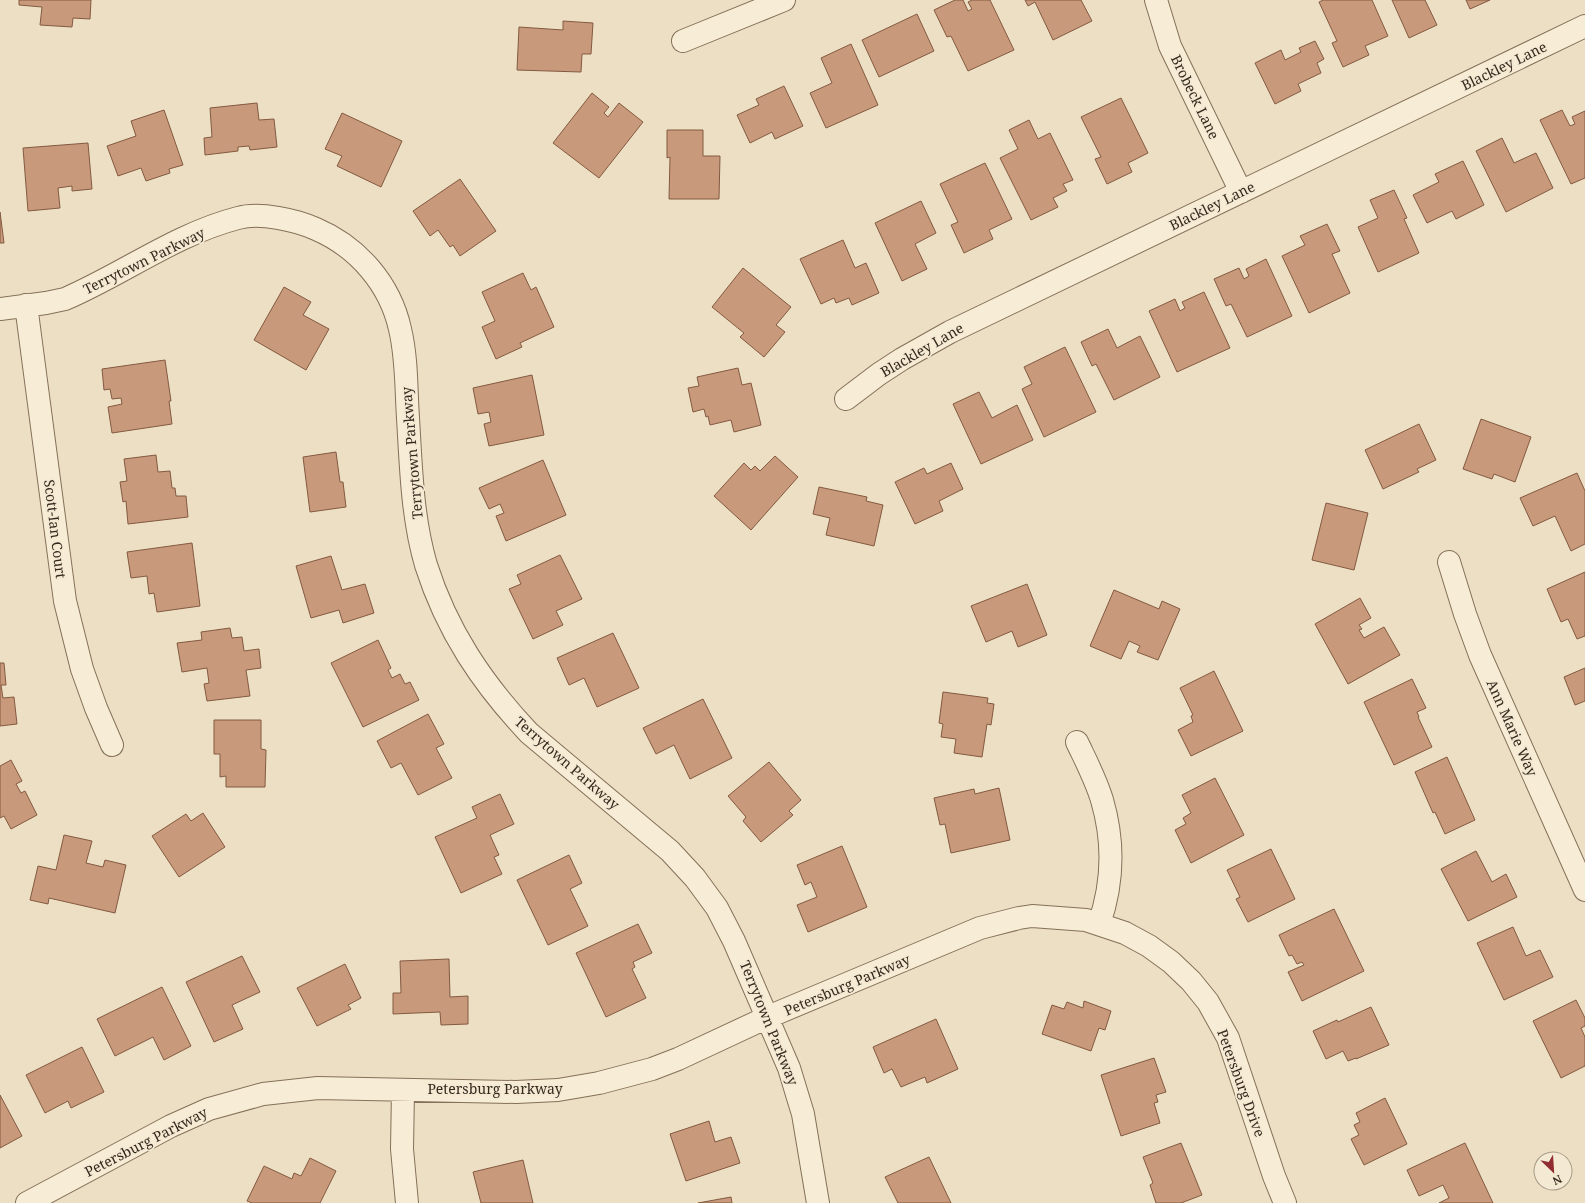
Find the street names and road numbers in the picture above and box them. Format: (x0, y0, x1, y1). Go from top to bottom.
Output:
street label: Blackley Lane (1458, 37, 1550, 94)
street label: Brobeck Lane (1167, 51, 1224, 142)
street label: Blackley Lane (1166, 177, 1258, 234)
street label: Terrytown Parkway (80, 223, 208, 298)
street label: Blackley Lane (877, 318, 967, 381)
street label: Terrytown Parkway (396, 386, 427, 520)
street label: Scott-Ian Court (40, 478, 71, 580)
street label: Ann Marie Way (1483, 676, 1542, 779)
street label: Terrytown Parkway (511, 712, 624, 813)
street label: Petersburg Parkway (781, 949, 913, 1020)
street label: Terrytown Parkway (736, 958, 803, 1088)
street label: Petersburg Drive (1213, 1026, 1270, 1139)
street label: Petersburg Parkway (427, 1079, 563, 1098)
street label: Petersburg Parkway (81, 1102, 210, 1181)

